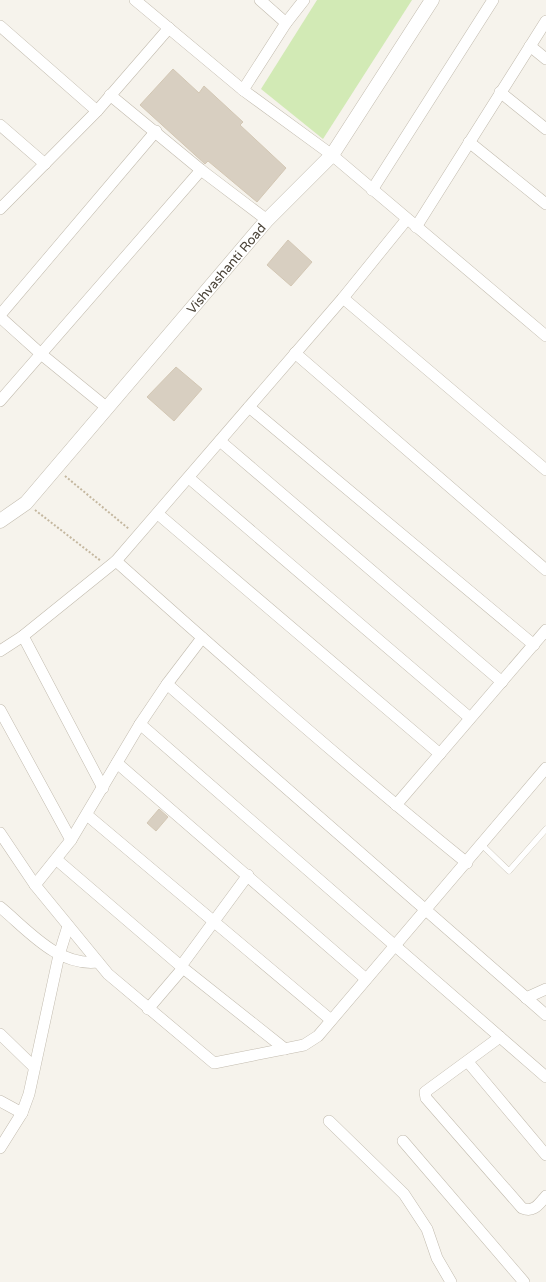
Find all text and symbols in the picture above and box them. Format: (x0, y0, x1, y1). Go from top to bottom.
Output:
street label: Vishvashanti Road (184, 220, 270, 317)

